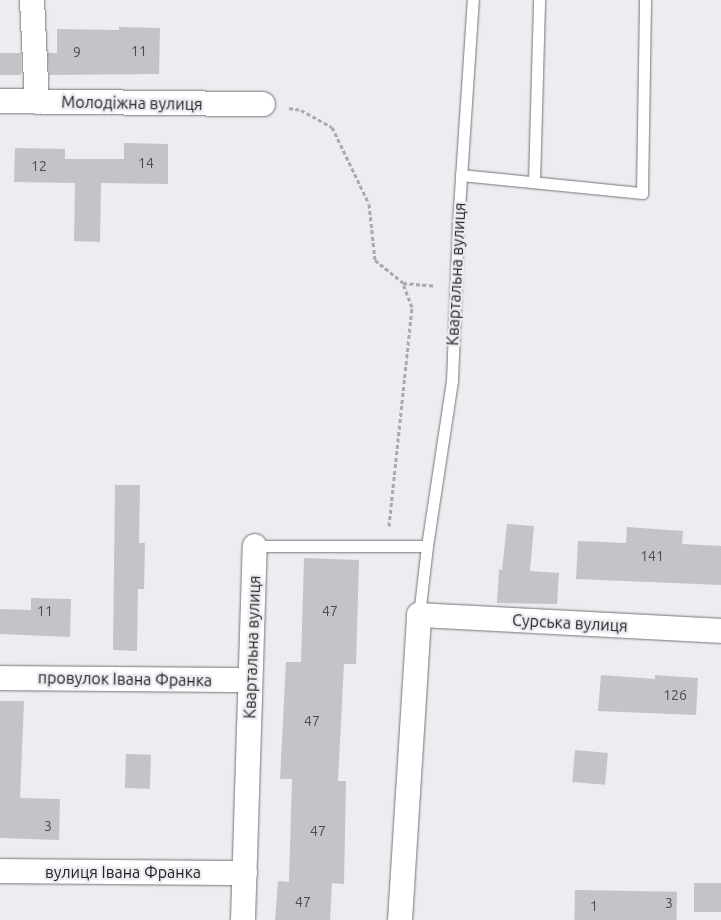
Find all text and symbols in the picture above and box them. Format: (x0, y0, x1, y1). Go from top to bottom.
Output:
house number: 11 (131, 43, 147, 59)
house number: 9 (73, 44, 81, 60)
street label: Молодіжна вулиця (61, 92, 203, 114)
house number: 14 (138, 155, 154, 171)
house number: 12 (31, 158, 47, 174)
street label: Квартальна вулиця (443, 202, 469, 346)
house number: 141 (640, 548, 664, 564)
street label: Квартальна вулиця (240, 575, 264, 719)
house number: 11 (37, 603, 53, 619)
house number: 47 (322, 603, 338, 619)
street label: Сурська вулиця (512, 610, 628, 636)
street label: провулок Івана Франка (38, 668, 212, 690)
house number: 126 (663, 687, 687, 703)
house number: 47 (304, 713, 320, 729)
house number: 3 (44, 818, 52, 834)
house number: 47 (310, 823, 326, 839)
street label: вулиця Івана Франка (45, 862, 201, 882)
house number: 47 (295, 894, 311, 910)
house number: 3 (665, 895, 673, 911)
house number: 1 (590, 898, 598, 914)

